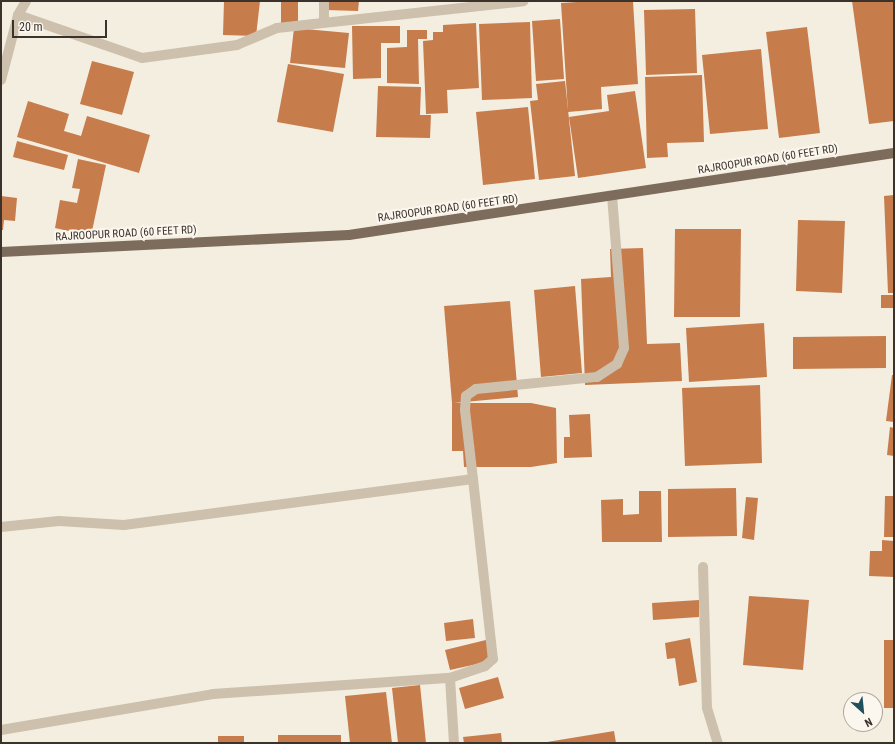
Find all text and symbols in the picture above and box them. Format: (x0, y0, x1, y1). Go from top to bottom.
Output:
scale bar (14, 12, 109, 38)
text: 20 m (19, 20, 43, 34)
street label: RAJROOPUR ROAD (60 FEET RD) (697, 142, 839, 178)
street label: RAJROOPUR ROAD (60 FEET RD) (377, 193, 519, 225)
street label: RAJROOPUR ROAD (60 FEET RD) (55, 224, 197, 244)
north arrow (843, 692, 883, 732)
text: N (862, 715, 874, 730)

